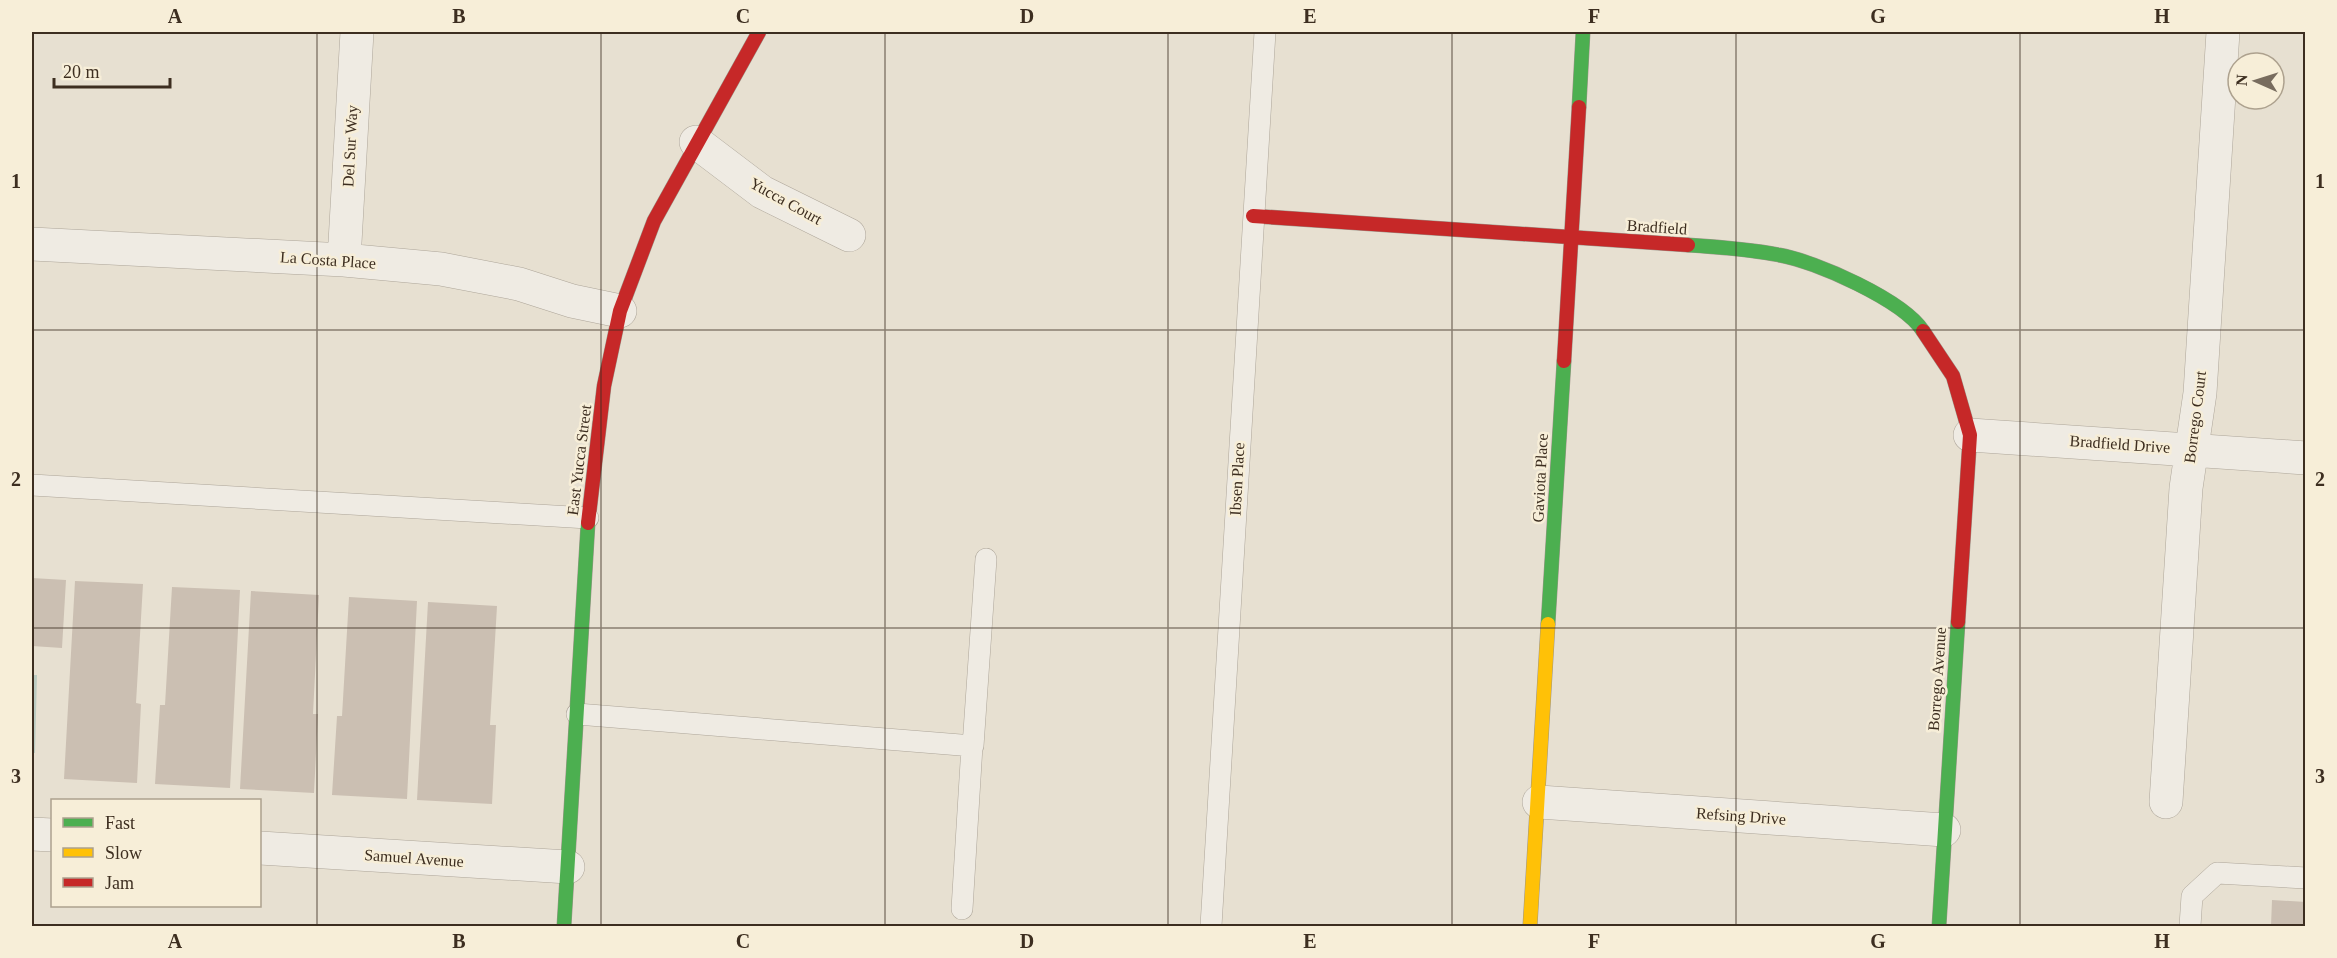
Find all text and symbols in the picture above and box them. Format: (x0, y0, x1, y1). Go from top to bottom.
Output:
text: A (168, 5, 183, 27)
text: B (452, 5, 466, 27)
text: C (736, 5, 750, 27)
text: D (1020, 5, 1034, 27)
text: E (1303, 5, 1317, 27)
text: F (1588, 5, 1600, 27)
text: G (1870, 5, 1886, 27)
text: H (2154, 5, 2170, 27)
scale bar (54, 51, 170, 89)
north arrow (2226, 51, 2286, 111)
text: 20 m (63, 62, 100, 82)
text: N (2233, 74, 2250, 86)
street label: Del Sur Way (339, 105, 362, 187)
text: 1 (11, 170, 21, 192)
text: 1 (2315, 170, 2325, 192)
street label: Yucca Court (747, 174, 825, 228)
street label: Bradfield (1626, 216, 1688, 238)
street label: La Costa Place (280, 248, 376, 272)
street label: Borrego Court (2181, 369, 2210, 464)
street label: East Yucca Street (564, 403, 594, 516)
street label: Bradfield Drive (2069, 432, 2171, 456)
street label: Gaviota Place (1529, 433, 1551, 523)
street label: Ibsen Place (1227, 442, 1247, 516)
text: 2 (11, 468, 21, 490)
text: 2 (2315, 468, 2325, 490)
street label: Borrego Avenue (1925, 626, 1950, 732)
text: 3 (11, 765, 21, 787)
text: 3 (2315, 765, 2325, 787)
legend (51, 799, 261, 907)
street label: Refsing Drive (1695, 804, 1787, 829)
text: Fast (105, 813, 135, 833)
text: Slow (105, 843, 142, 863)
street label: Samuel Avenue (364, 846, 464, 870)
text: Jam (105, 873, 134, 893)
text: A (168, 930, 183, 952)
text: B (452, 930, 466, 952)
text: C (736, 930, 750, 952)
text: D (1020, 930, 1034, 952)
text: E (1303, 930, 1317, 952)
text: F (1588, 930, 1600, 952)
text: G (1870, 930, 1886, 952)
text: H (2154, 930, 2170, 952)

